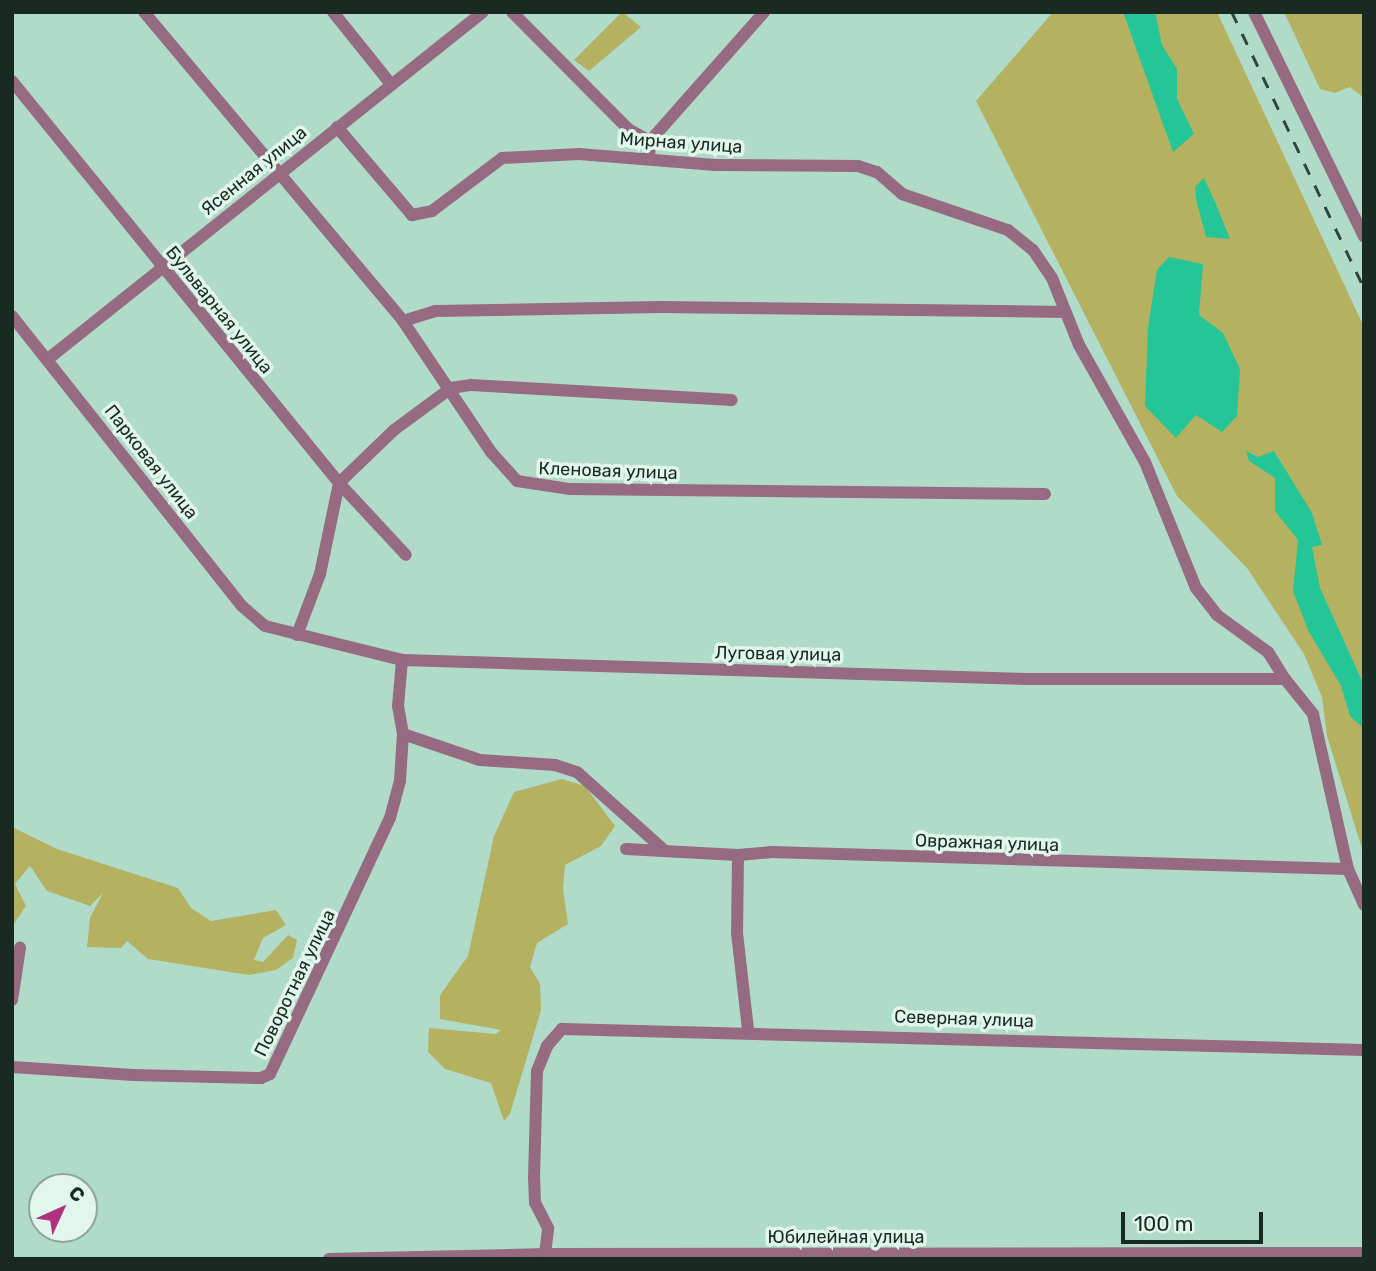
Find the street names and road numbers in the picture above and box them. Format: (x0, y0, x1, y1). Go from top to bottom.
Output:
street label: Ясенная улица (197, 122, 311, 220)
street label: Мирная улица (619, 128, 743, 158)
street label: Бульварная улица (161, 242, 277, 378)
street label: Парковая улица (100, 401, 202, 523)
street label: Кленовая улица (538, 458, 678, 484)
street label: Луговая улица (715, 642, 841, 666)
street label: Овражная улица (915, 830, 1059, 856)
street label: Поворотная улица (250, 906, 340, 1060)
street label: Северная улица (894, 1006, 1034, 1032)
street label: Юбилейная улица (768, 1226, 924, 1248)

